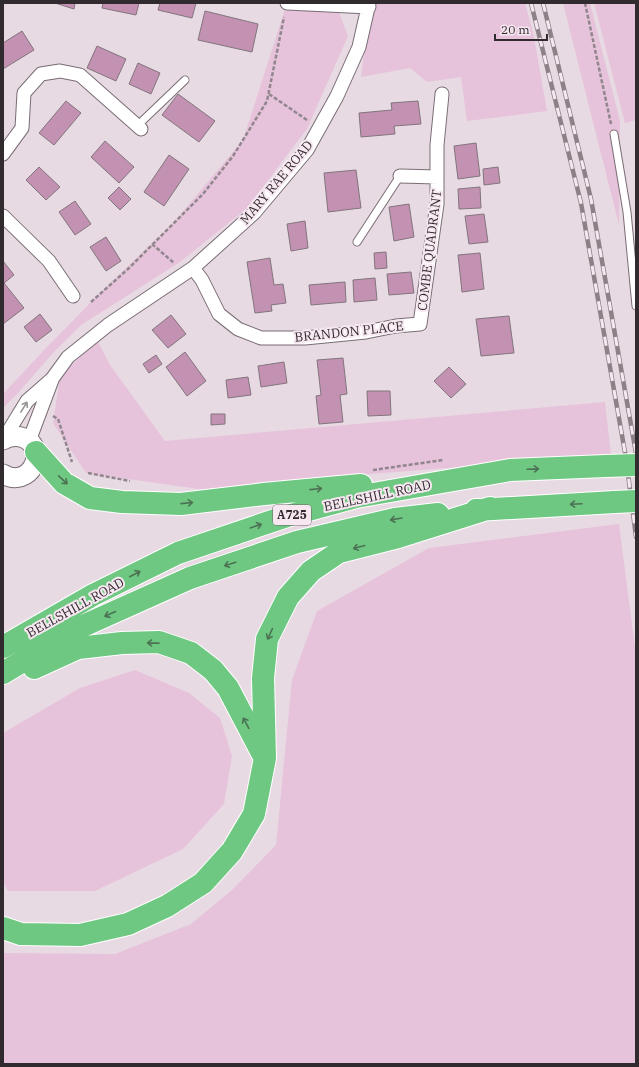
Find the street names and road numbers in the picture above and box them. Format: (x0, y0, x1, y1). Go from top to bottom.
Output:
street label: MARY RAE ROAD (236, 137, 317, 228)
street label: COMBE QUADRANT (414, 188, 445, 312)
street label: BRANDON PLACE (294, 317, 404, 346)
street label: BELLSHILL ROAD (322, 476, 432, 515)
road number: A725 (273, 505, 311, 525)
street label: BELLSHILL ROAD (23, 574, 127, 641)

